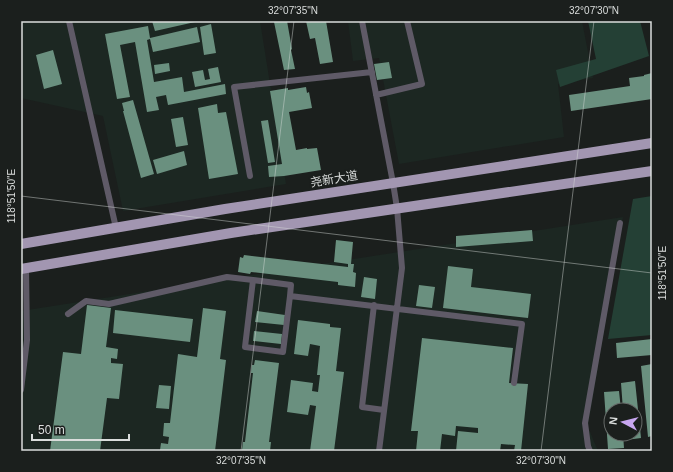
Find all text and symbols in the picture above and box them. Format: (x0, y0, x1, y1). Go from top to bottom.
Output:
text: 32°07'35"N (268, 5, 318, 16)
text: 32°07'30"N (569, 5, 619, 16)
street label: 尧新大道 (309, 168, 359, 190)
text: 118°51'50"E (6, 169, 17, 223)
text: 118°51'50"E (657, 246, 668, 300)
north arrow (603, 402, 643, 442)
scale bar (32, 416, 129, 442)
text: N (607, 416, 620, 425)
text: 50 m (38, 423, 65, 437)
text: 32°07'35"N (216, 455, 266, 466)
text: 32°07'30"N (516, 455, 566, 466)

